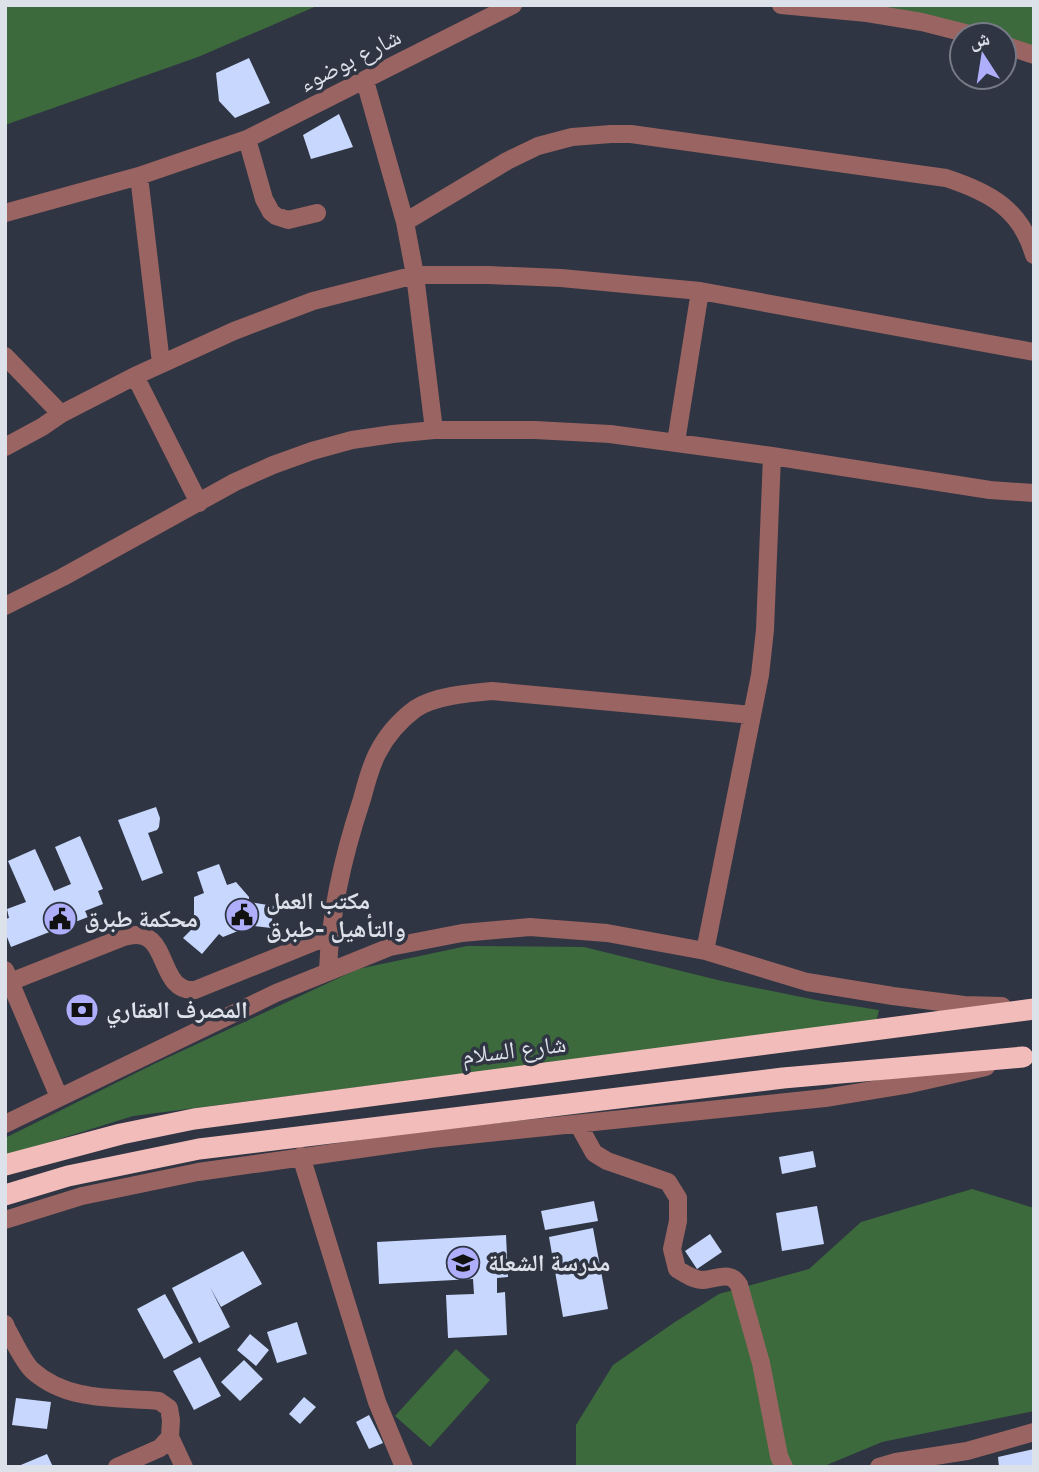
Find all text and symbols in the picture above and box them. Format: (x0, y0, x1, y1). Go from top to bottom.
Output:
north arrow (948, 21, 1018, 91)
street label: شارع بوضوء (294, 22, 406, 98)
text: ش (967, 27, 992, 53)
place label: مكتب العمل والتأهيل -طبرق (266, 886, 406, 943)
public building icon: مكتب العمل والتأهيل -طبرق (223, 896, 261, 934)
public building icon: محكمة طبرق (41, 900, 79, 938)
place label: محكمة طبرق (84, 904, 198, 933)
bank icon: المصرف العقاري (63, 991, 101, 1029)
place label: المصرف العقاري (106, 995, 248, 1029)
street label: شارع السلام (460, 1029, 568, 1072)
school or university icon: مدرسة الشعلة (444, 1244, 482, 1282)
place label: مدرسة الشعلة (488, 1248, 610, 1277)

